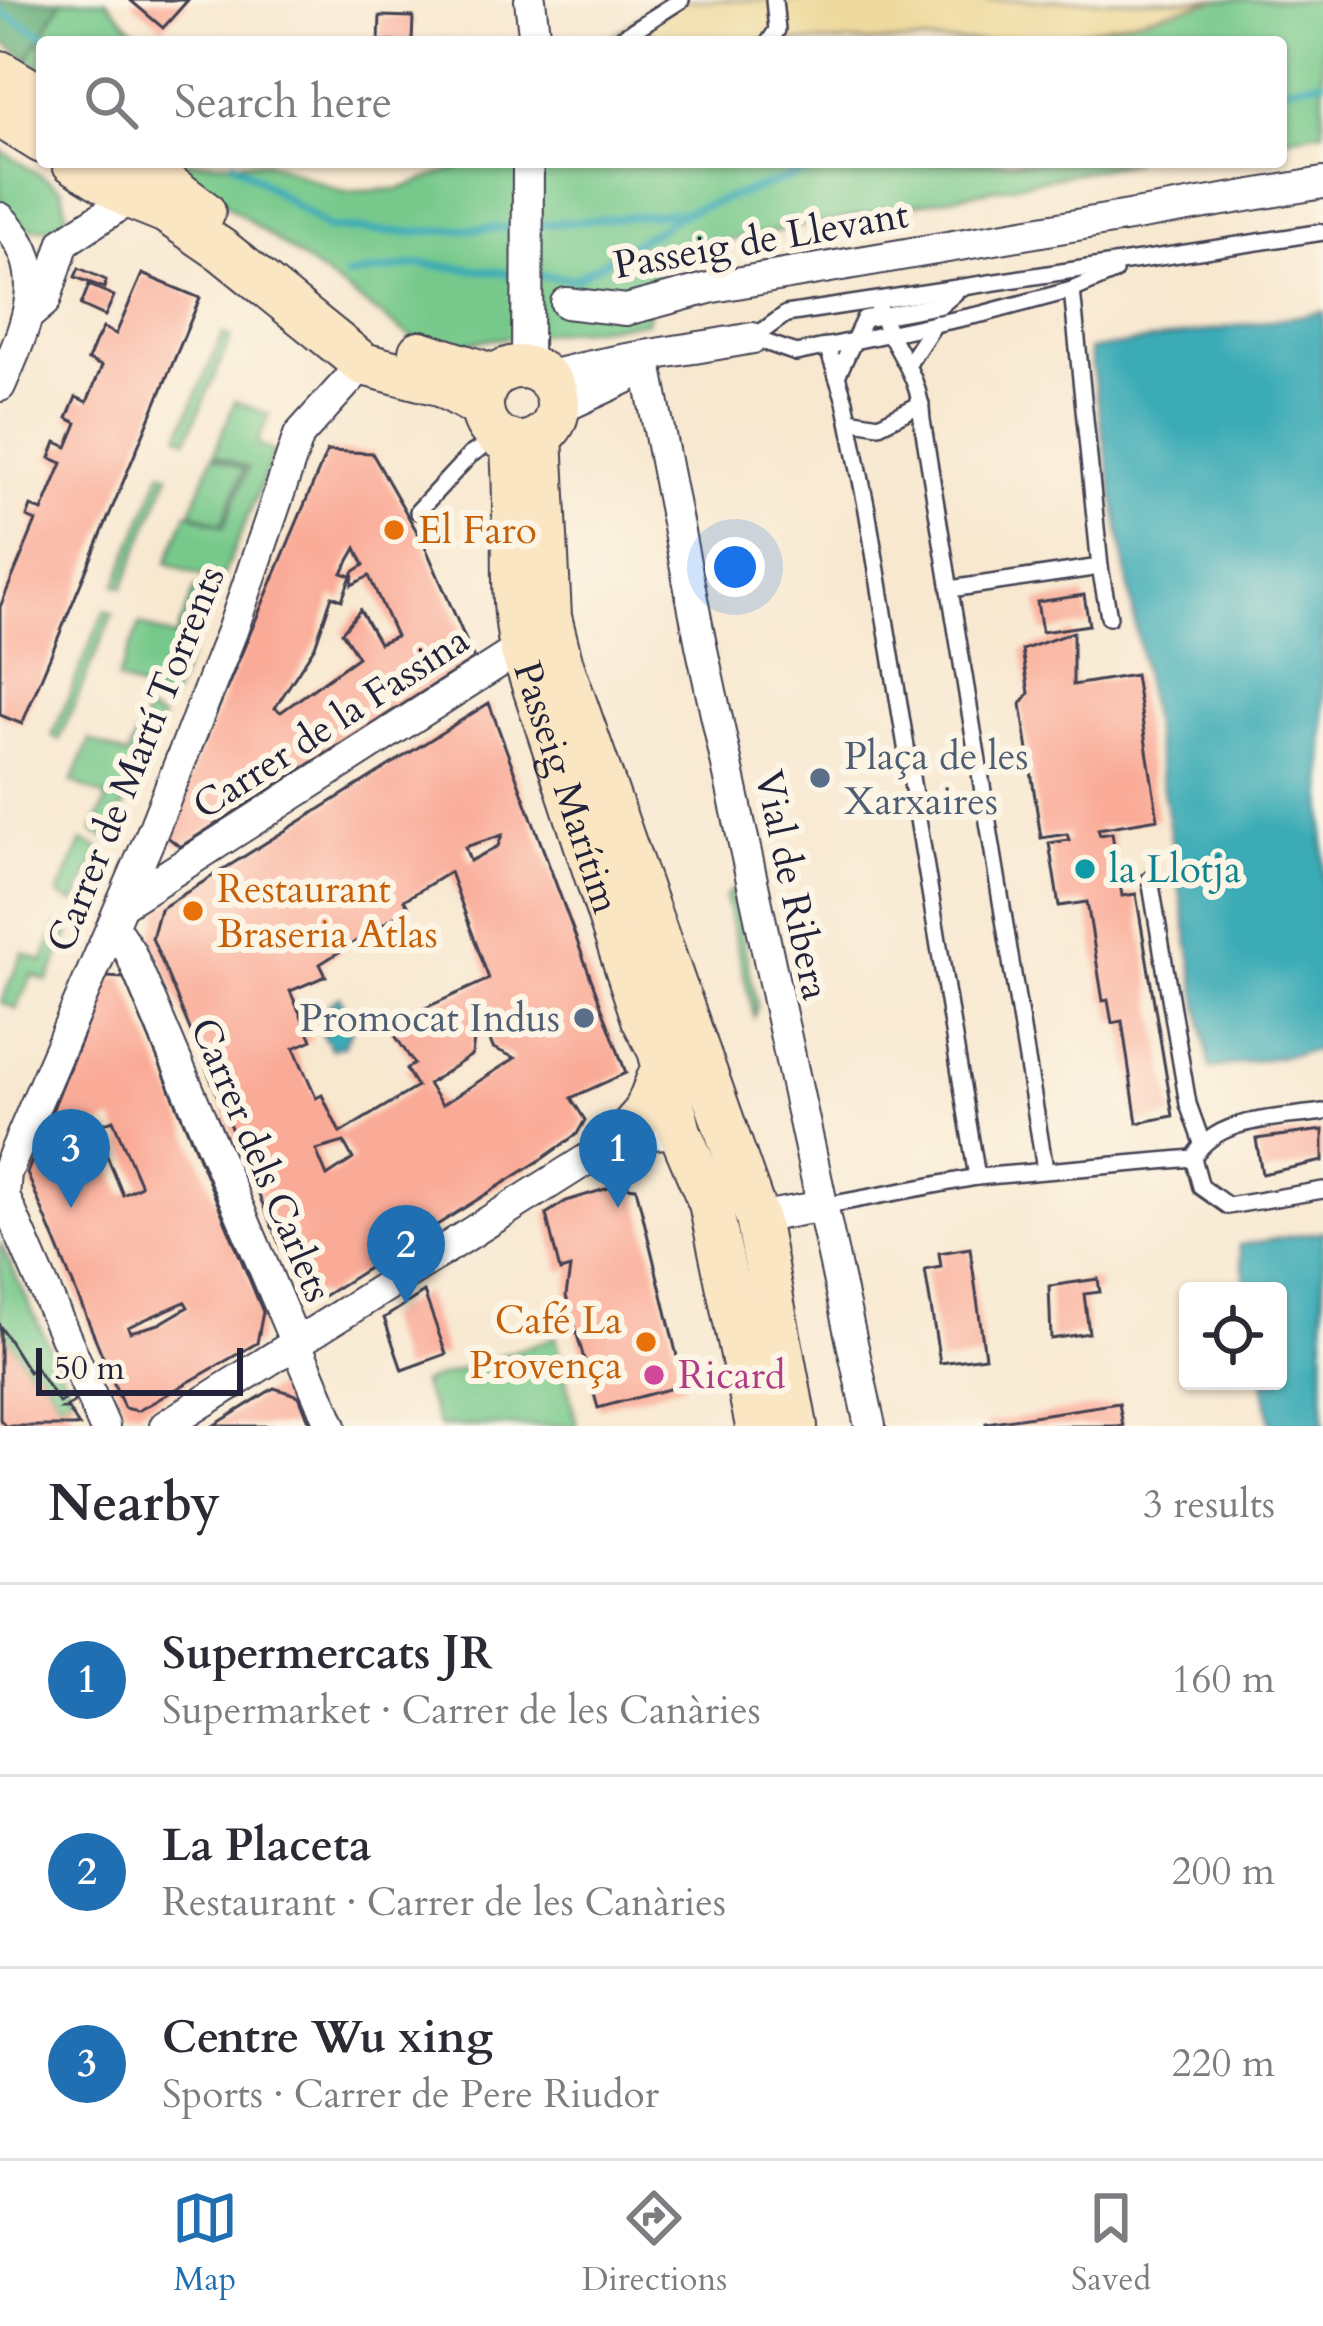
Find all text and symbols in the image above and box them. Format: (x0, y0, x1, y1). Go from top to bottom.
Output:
search box (36, 36, 1287, 168)
icon: search (78, 69, 144, 135)
text: Search here (174, 72, 392, 133)
street label: Passeig de Llevant (610, 188, 912, 292)
place label: El Faro (418, 504, 537, 557)
marker: El Faro (381, 517, 407, 543)
your location (705, 537, 765, 597)
street label: Carrer de Martí Torrents (34, 558, 238, 960)
street label: Carrer de la Fassina (183, 614, 479, 832)
street label: Passeig Marítim (501, 654, 633, 920)
place label: Plaça de les Xarxaires (844, 730, 1029, 828)
street label: Vial de Ribera (742, 765, 842, 1005)
marker: Plaça de les Xarxaires (807, 765, 833, 791)
place label: la Llotja (1109, 843, 1241, 896)
marker: la Llotja (1072, 856, 1098, 882)
place label: Restaurant Braseria Atlas (217, 863, 438, 961)
marker: Restaurant Braseria Atlas (180, 898, 206, 924)
place label: Promocat Indus (299, 992, 560, 1045)
marker: Promocat Indus (571, 1005, 597, 1031)
street label: Carrer dels Carlets (177, 1010, 345, 1310)
pin: 3 (32, 1109, 110, 1208)
pin: 1 (579, 1109, 657, 1208)
pin: 2 (367, 1205, 445, 1304)
map controls (1179, 1282, 1287, 1390)
button: locate (1179, 1282, 1287, 1390)
place label: Café La Provença (469, 1294, 622, 1392)
marker: Café La Provença (633, 1329, 659, 1355)
scale bar (36, 1342, 243, 1395)
text: 50 m (54, 1346, 125, 1391)
place label: Ricard (678, 1349, 786, 1402)
marker: Ricard (641, 1362, 667, 1388)
text: Nearby (48, 1469, 220, 1539)
text: 3 results (1143, 1478, 1275, 1531)
text: Supermercats JR (162, 1623, 493, 1684)
text: 1 (77, 1653, 97, 1706)
text: 160 m (1172, 1653, 1275, 1706)
text: Supermarket · Carrer de les Canàries (162, 1684, 761, 1737)
text: La Placeta (162, 1815, 371, 1876)
text: 2 (77, 1845, 97, 1898)
text: 200 m (1172, 1845, 1275, 1898)
text: Restaurant · Carrer de les Canàries (162, 1876, 726, 1929)
text: Centre Wu xing (162, 2007, 493, 2068)
text: 3 (77, 2037, 97, 2090)
text: 220 m (1172, 2037, 1275, 2090)
text: Sports · Carrer de Pere Riudor (162, 2068, 659, 2121)
tab: Map (172, 2185, 238, 2302)
tab: Directions (582, 2185, 727, 2302)
tab: Saved (1071, 2185, 1151, 2302)

